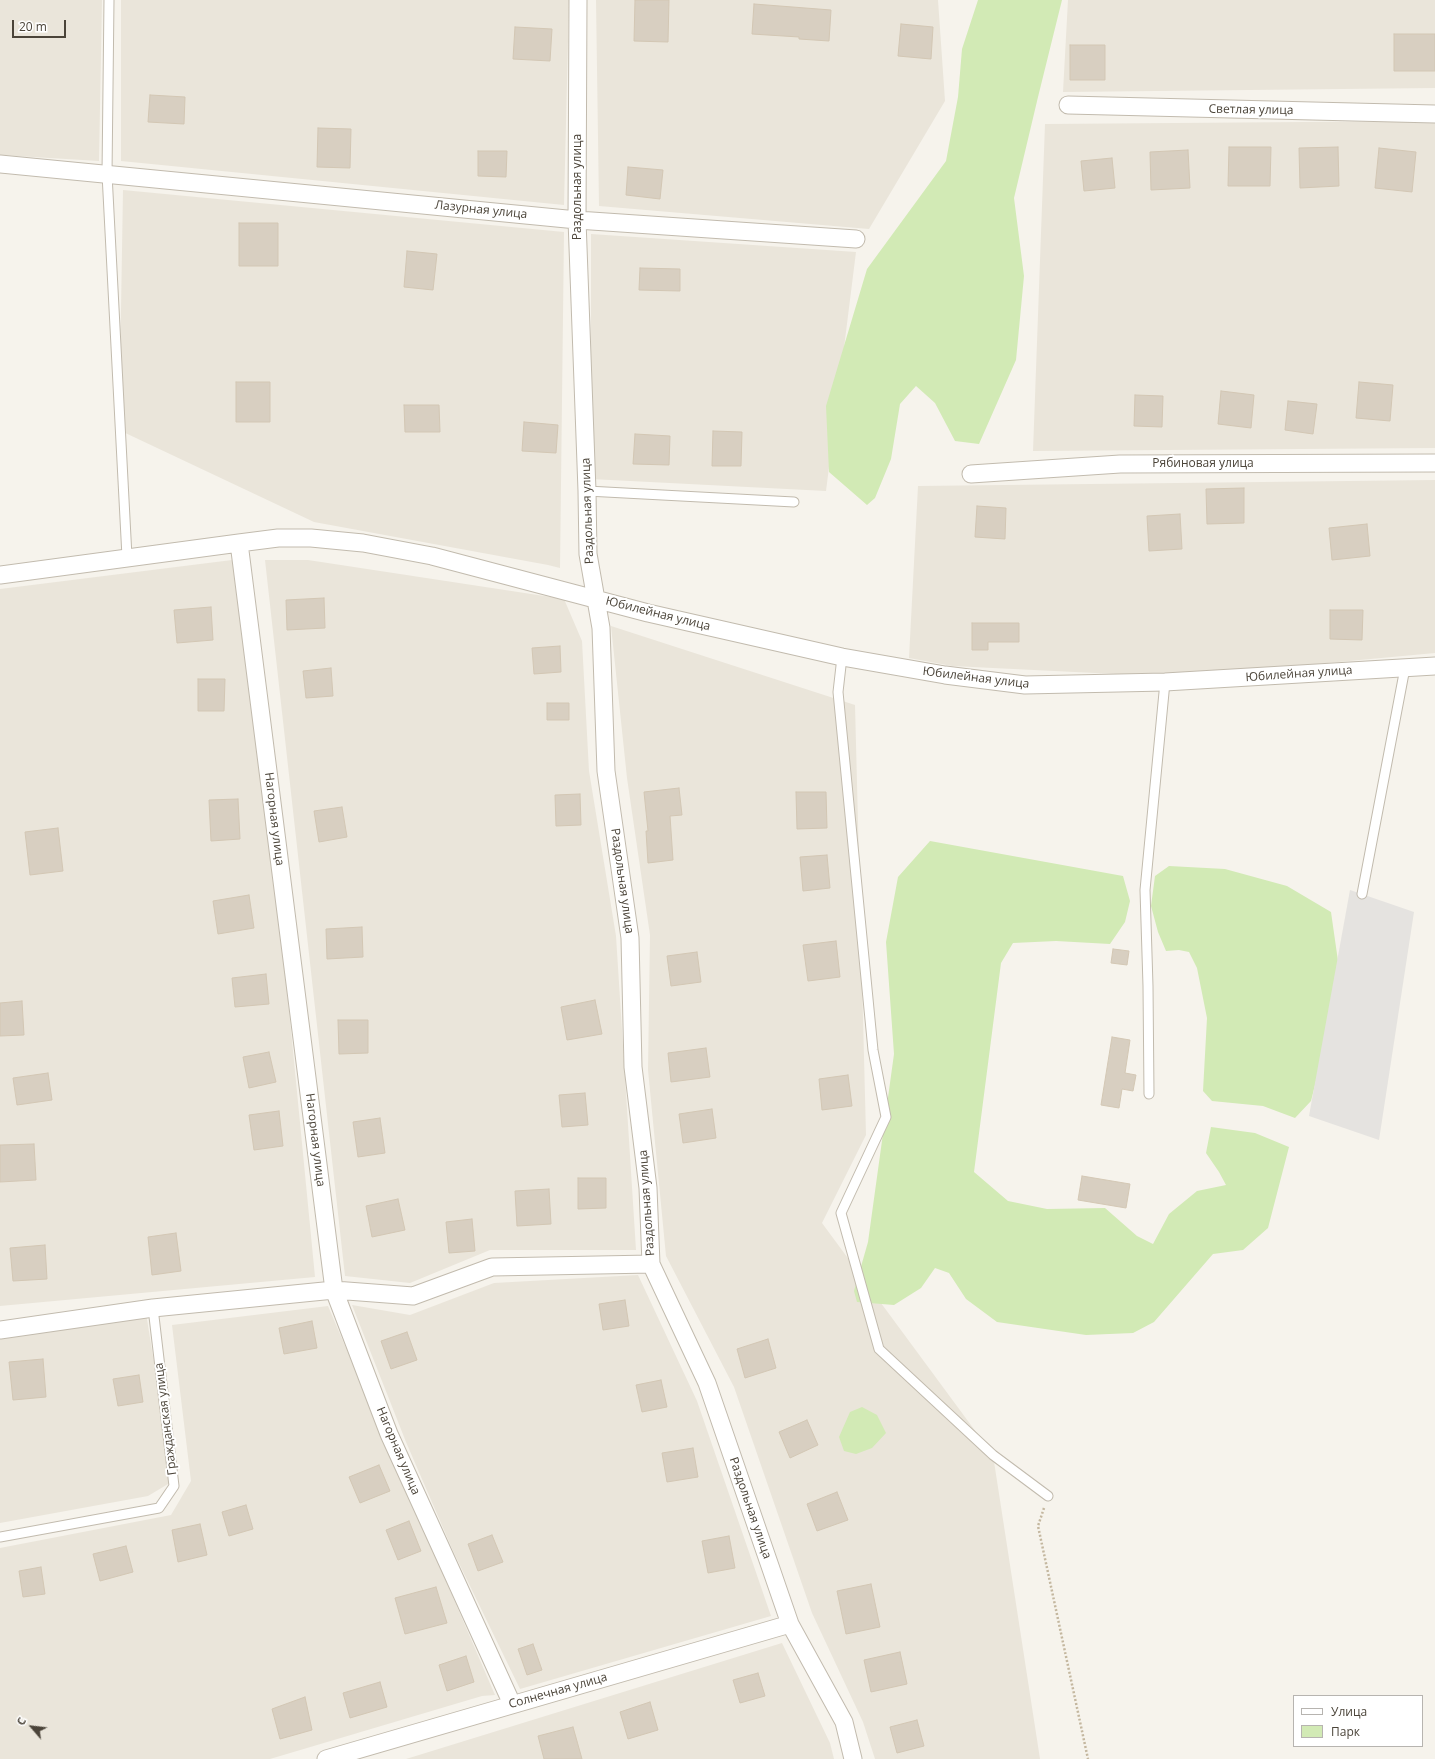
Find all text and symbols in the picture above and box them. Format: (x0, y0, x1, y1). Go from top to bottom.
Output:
scale bar (14, 12, 68, 38)
text: 20 m (19, 18, 47, 35)
street label: Светлая улица (1208, 102, 1294, 118)
street label: Раздольная улица (571, 134, 585, 240)
street label: Лазурная улица (434, 198, 528, 222)
street label: Рябиновая улица (1152, 457, 1254, 471)
street label: Раздольная улица (579, 458, 597, 564)
street label: Юбилейная улица (604, 594, 712, 634)
street label: Юбилейная улица (1245, 663, 1353, 685)
street label: Юбилейная улица (922, 664, 1030, 692)
street label: Нагорная улица (261, 771, 287, 867)
street label: Раздольная улица (607, 827, 637, 935)
street label: Нагорная улица (302, 1092, 328, 1188)
street label: Раздольная улица (636, 1149, 658, 1257)
street label: Гражданская улица (152, 1362, 180, 1476)
street label: Нагорная улица (373, 1405, 423, 1497)
street label: Раздольная улица (726, 1455, 774, 1561)
street label: Солнечная улица (507, 1670, 609, 1712)
legend (1293, 1695, 1423, 1747)
text: Улица (1331, 1703, 1367, 1720)
north arrow (12, 1707, 52, 1747)
text: С (13, 1715, 29, 1728)
text: Парк (1331, 1723, 1360, 1740)

